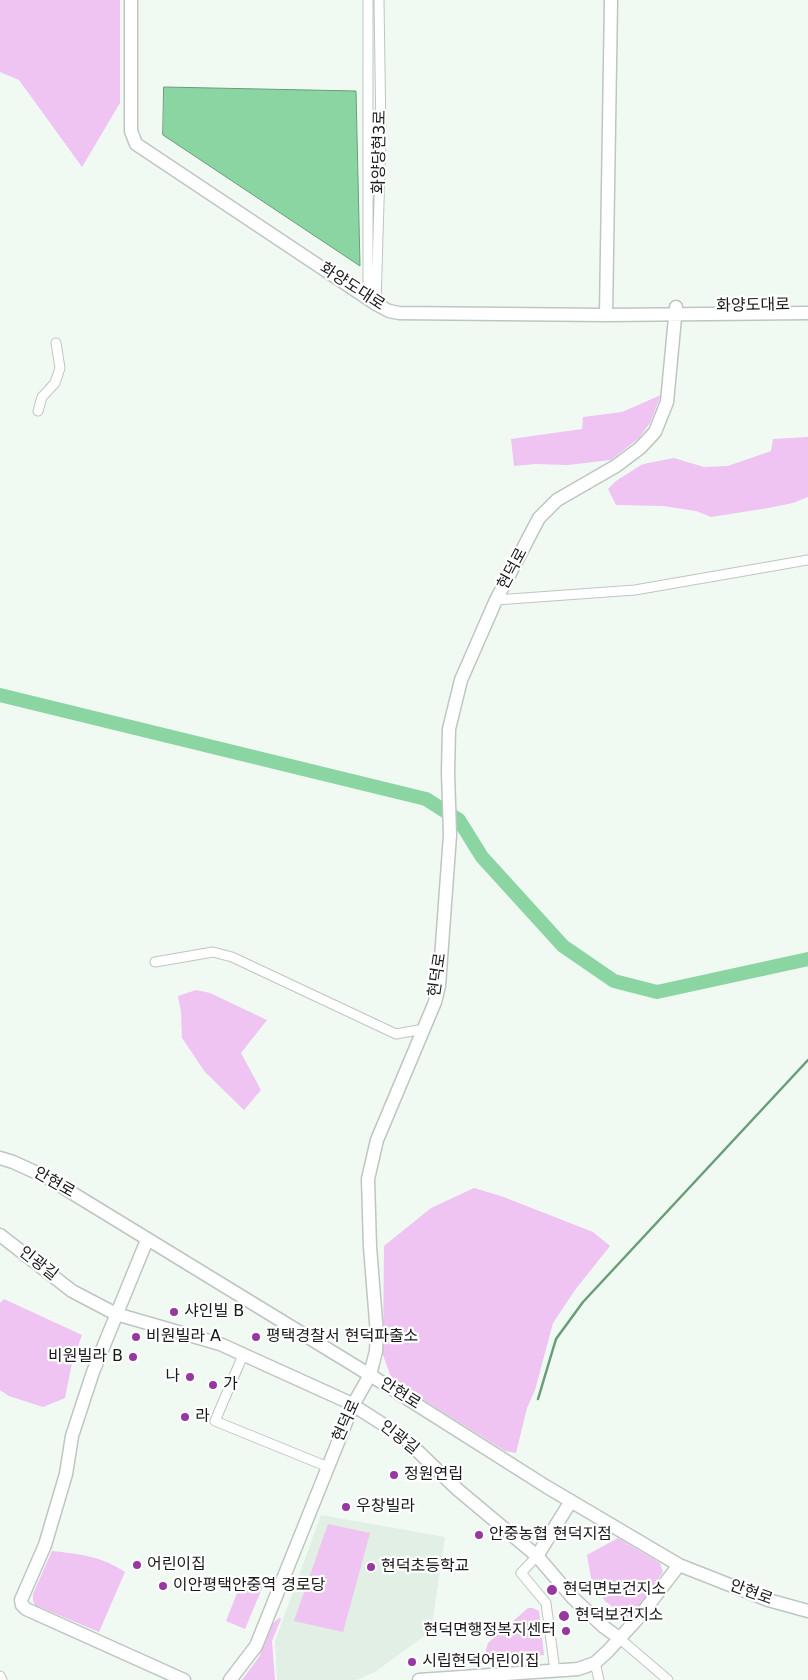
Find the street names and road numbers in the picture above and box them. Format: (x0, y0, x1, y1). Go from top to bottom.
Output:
street label: 화양당현3로 (370, 110, 390, 194)
street label: 화양도대로 (316, 259, 388, 315)
street label: 화양도대로 (716, 296, 790, 316)
street label: 현덕로 (494, 545, 532, 593)
street label: 현덕로 (425, 952, 451, 998)
street label: 안현로 (30, 1164, 78, 1202)
street label: 인광길 (15, 1243, 61, 1285)
street label: 안현로 (376, 1374, 424, 1414)
street label: 현덕로 (329, 1397, 365, 1445)
street label: 인광길 (376, 1417, 422, 1459)
street label: 안현로 (727, 1576, 775, 1610)

